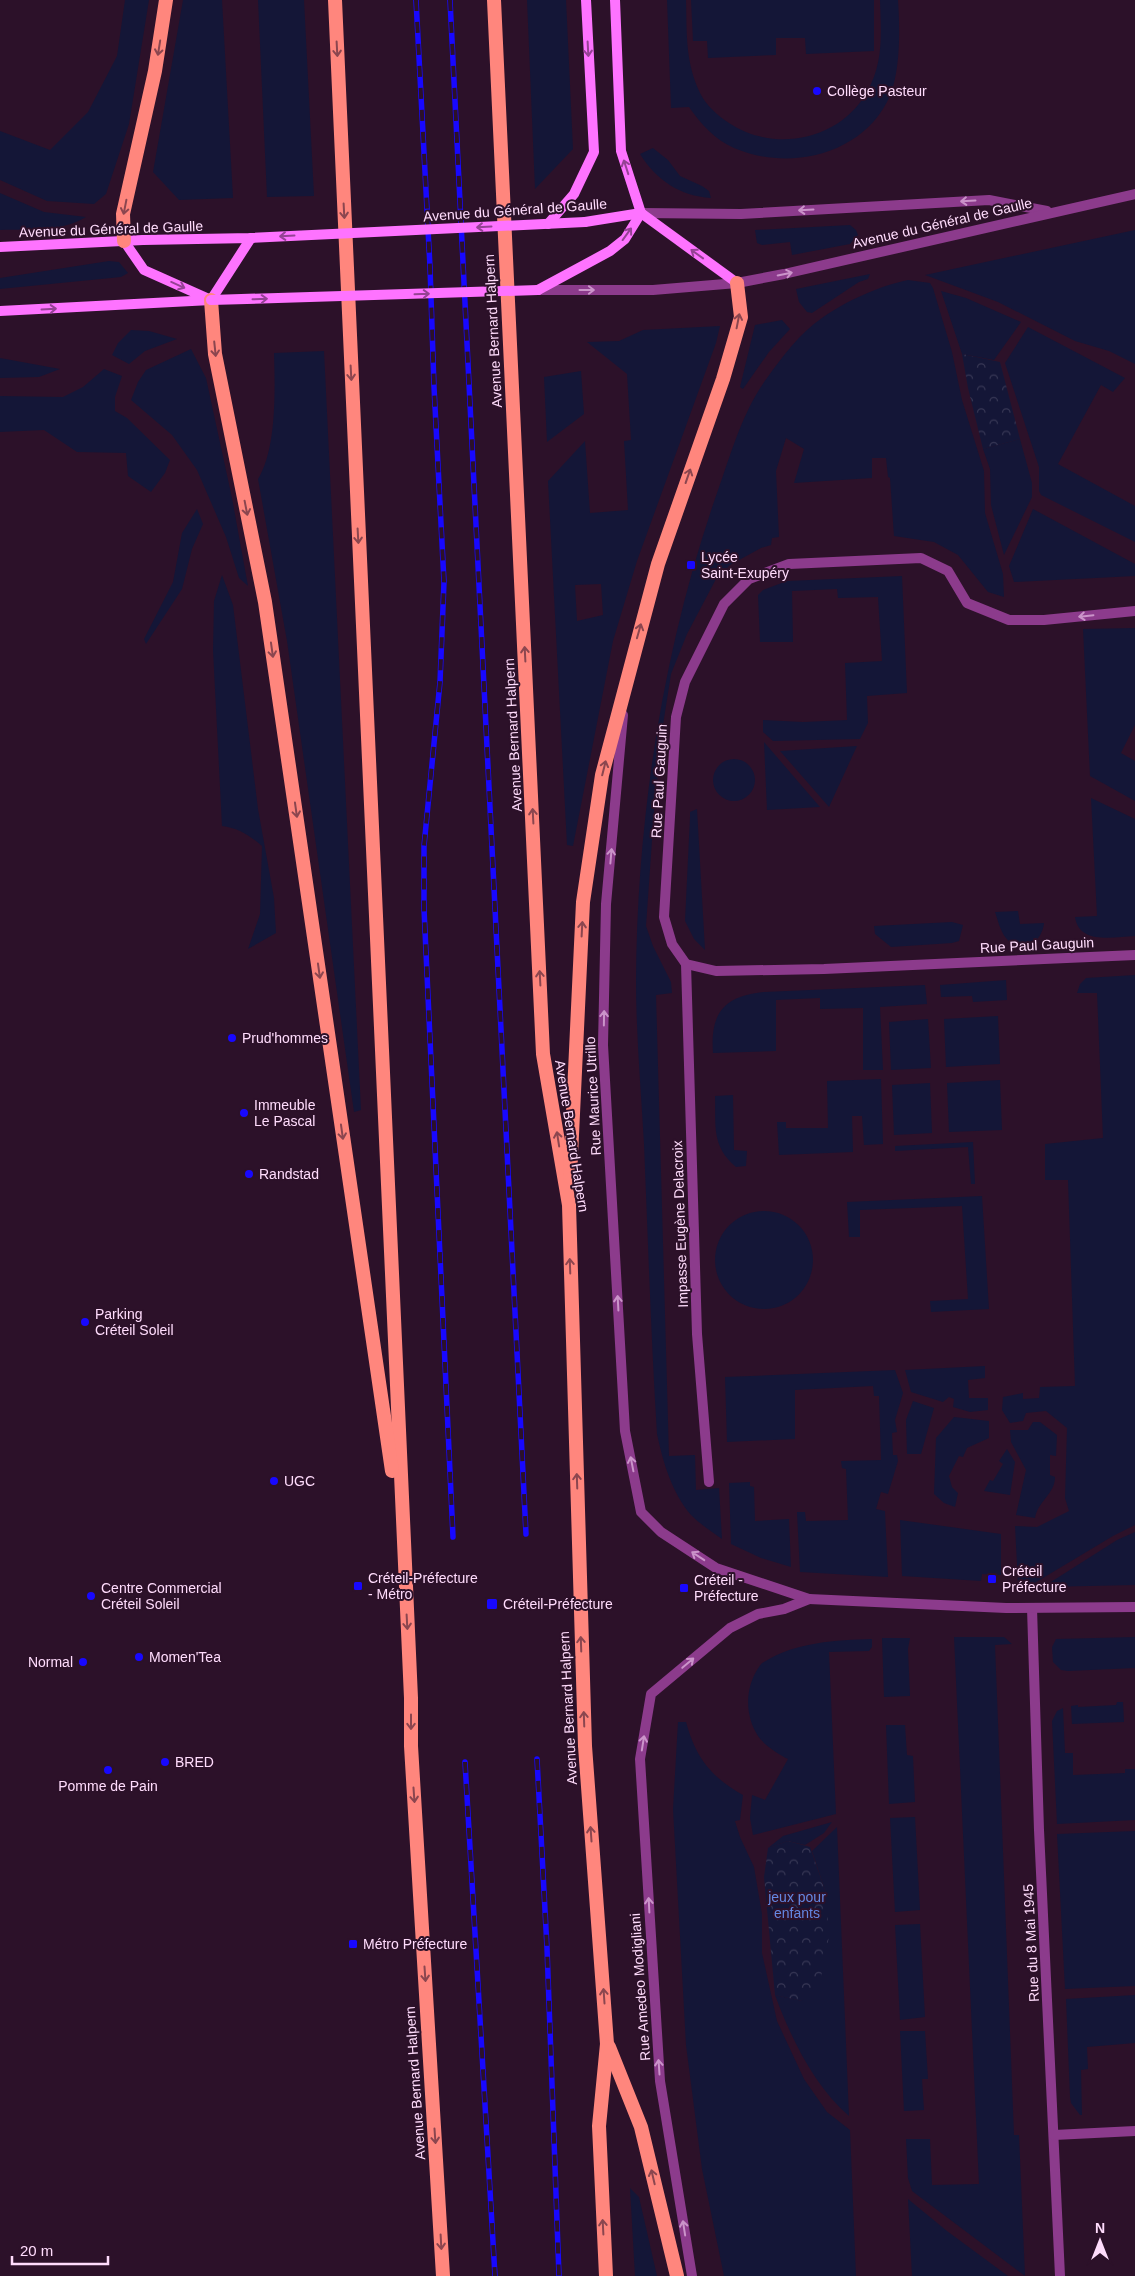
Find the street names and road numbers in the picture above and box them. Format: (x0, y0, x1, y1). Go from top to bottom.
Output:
street label: Avenue du Général de Gaulle (850, 194, 1034, 252)
street label: Avenue du Général de Gaulle (423, 196, 608, 224)
street label: Avenue du Général de Gaulle (19, 218, 204, 240)
street label: Avenue Bernard Halpern (481, 254, 505, 408)
street label: Avenue Bernard Halpern (501, 658, 525, 812)
street label: Rue Paul Gauguin (648, 723, 670, 839)
street label: Rue Paul Gauguin (979, 934, 1095, 956)
street label: Rue Maurice Utrillo (582, 1036, 604, 1156)
street label: Avenue Bernard Halpern (552, 1059, 592, 1213)
street label: Impasse Eugène Delacroix (669, 1140, 691, 1308)
street label: Avenue Bernard Halpern (556, 1631, 580, 1785)
street label: Rue du 8 Mai 1945 (1020, 1883, 1042, 2002)
street label: Rue Amedeo Modigliani (627, 1913, 653, 2061)
street label: Avenue Bernard Halpern (402, 2006, 428, 2160)

